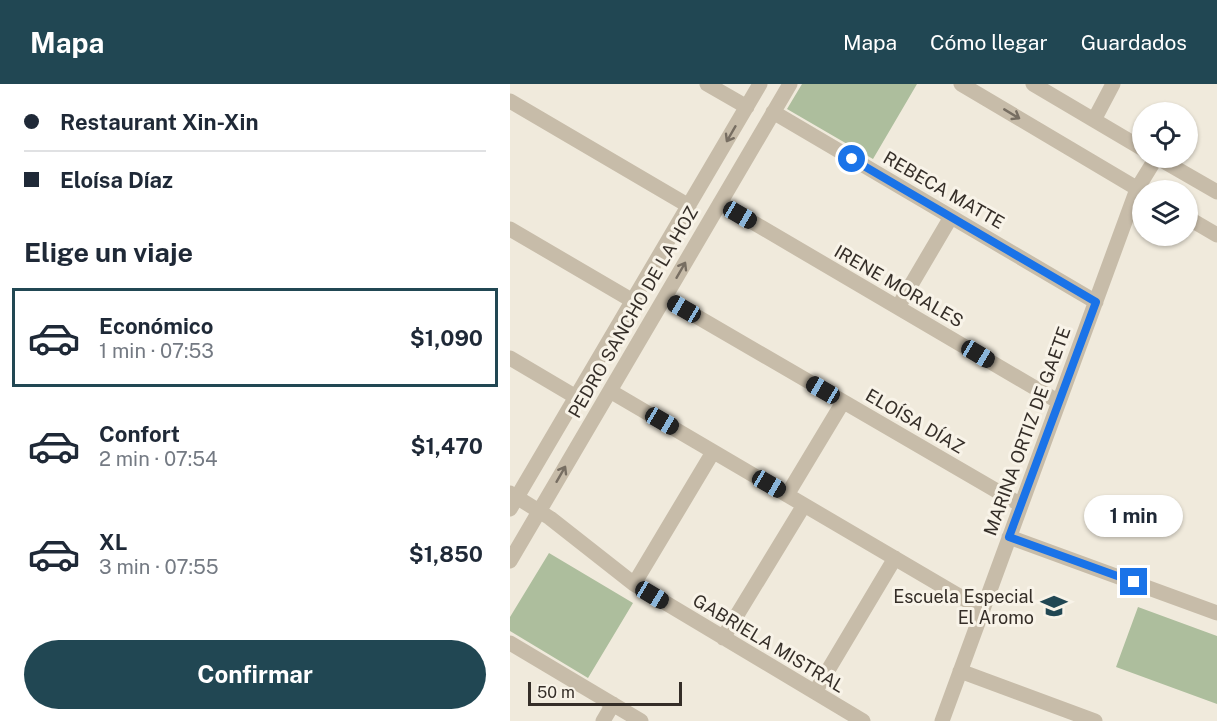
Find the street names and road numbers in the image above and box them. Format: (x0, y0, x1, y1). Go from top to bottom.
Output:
street label: REBECA MATTE (880, 147, 1008, 233)
street label: PEDRO SANCHO DE LA HOZ (564, 203, 702, 421)
street label: IRENE MORALES (831, 241, 967, 331)
street label: MARINA ORTIZ DE GAETE (979, 324, 1075, 538)
street label: ELOÍSA DÍAZ (862, 383, 969, 458)
street label: GABRIELA MISTRAL (689, 589, 849, 697)

